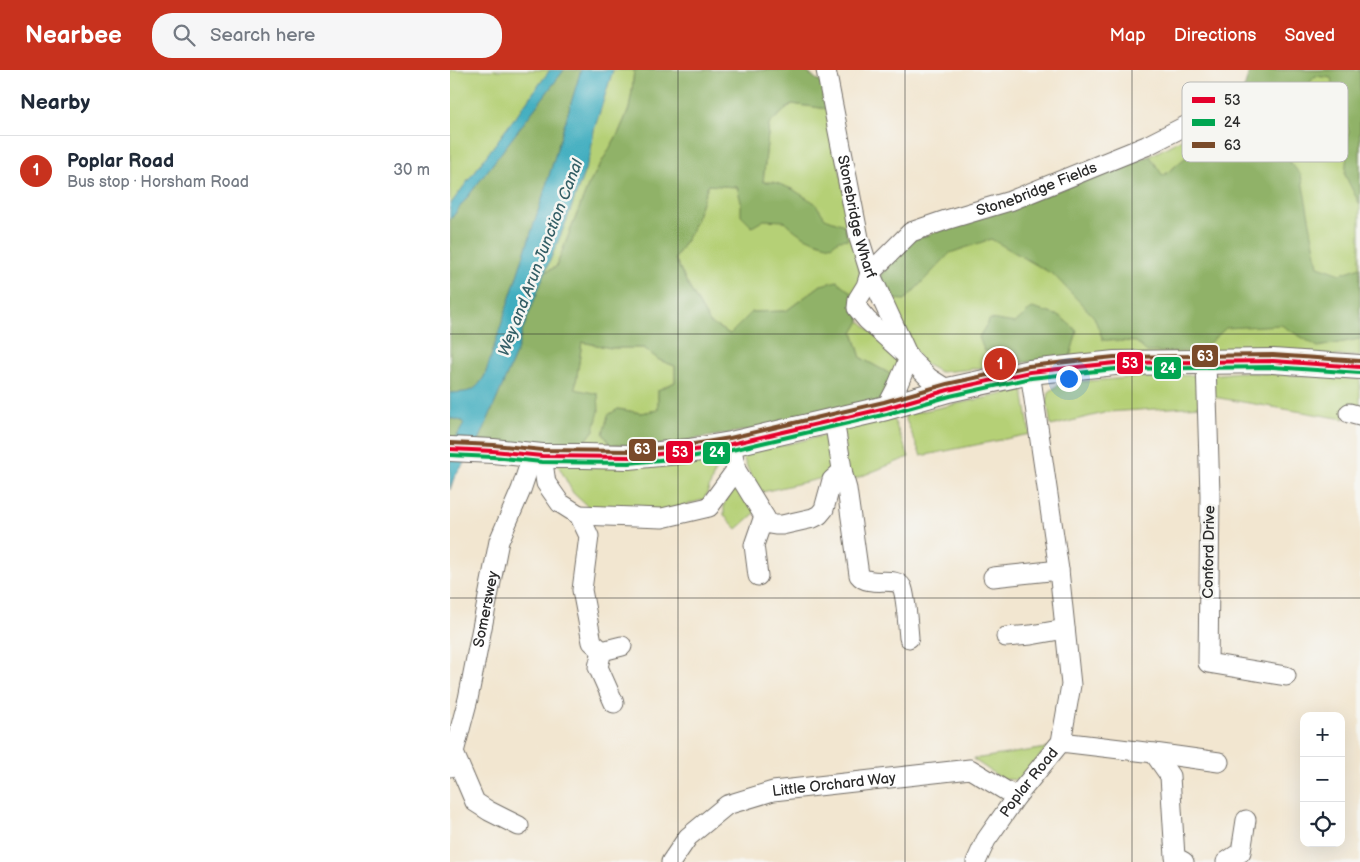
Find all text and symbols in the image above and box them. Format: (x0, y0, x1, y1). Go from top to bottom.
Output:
search box (152, 13, 502, 58)
text: Nearbee (25, 21, 122, 50)
icon: search (170, 21, 198, 49)
text: Search here (210, 24, 315, 47)
text: Map (1110, 25, 1146, 46)
text: Directions (1174, 25, 1256, 46)
text: Saved (1284, 25, 1335, 46)
legend (1182, 82, 1348, 162)
text: Nearby (20, 90, 90, 115)
text: 53 (1224, 92, 1241, 109)
text: 24 (1224, 114, 1241, 131)
text: 63 (1224, 137, 1241, 154)
text: Poplar Road (67, 150, 174, 173)
street label: Stonebridge Wharf (833, 153, 881, 282)
water label: Wey and Arun Junction Canal (495, 156, 588, 359)
street label: Stonebridge Fields (974, 157, 1100, 220)
text: 1 (33, 161, 39, 180)
text: 30 m (393, 161, 430, 180)
text: Bus stop · Horsham Road (67, 173, 249, 192)
line badge: 63 (1191, 344, 1219, 368)
pin: 1 (984, 345, 1016, 383)
text: 63 (1197, 348, 1213, 365)
line badge: 53 (1116, 351, 1144, 375)
text: 53 (1122, 355, 1138, 372)
line badge: 24 (1153, 356, 1182, 380)
text: 24 (1160, 360, 1177, 377)
your location (1056, 366, 1082, 392)
line badge: 63 (628, 438, 657, 462)
line badge: 53 (665, 440, 694, 464)
text: 63 (634, 441, 650, 458)
line badge: 24 (702, 441, 731, 465)
text: 53 (672, 444, 688, 461)
text: 24 (709, 444, 726, 461)
street label: Conford Drive (1199, 505, 1219, 599)
street label: Somerswey (469, 569, 502, 649)
map controls (1300, 712, 1345, 847)
button: + (1300, 712, 1345, 757)
street label: Poplar Road (995, 744, 1062, 821)
button: − (1300, 757, 1345, 802)
street label: Little Orchard Way (771, 768, 897, 801)
button: locate (1300, 802, 1345, 847)

